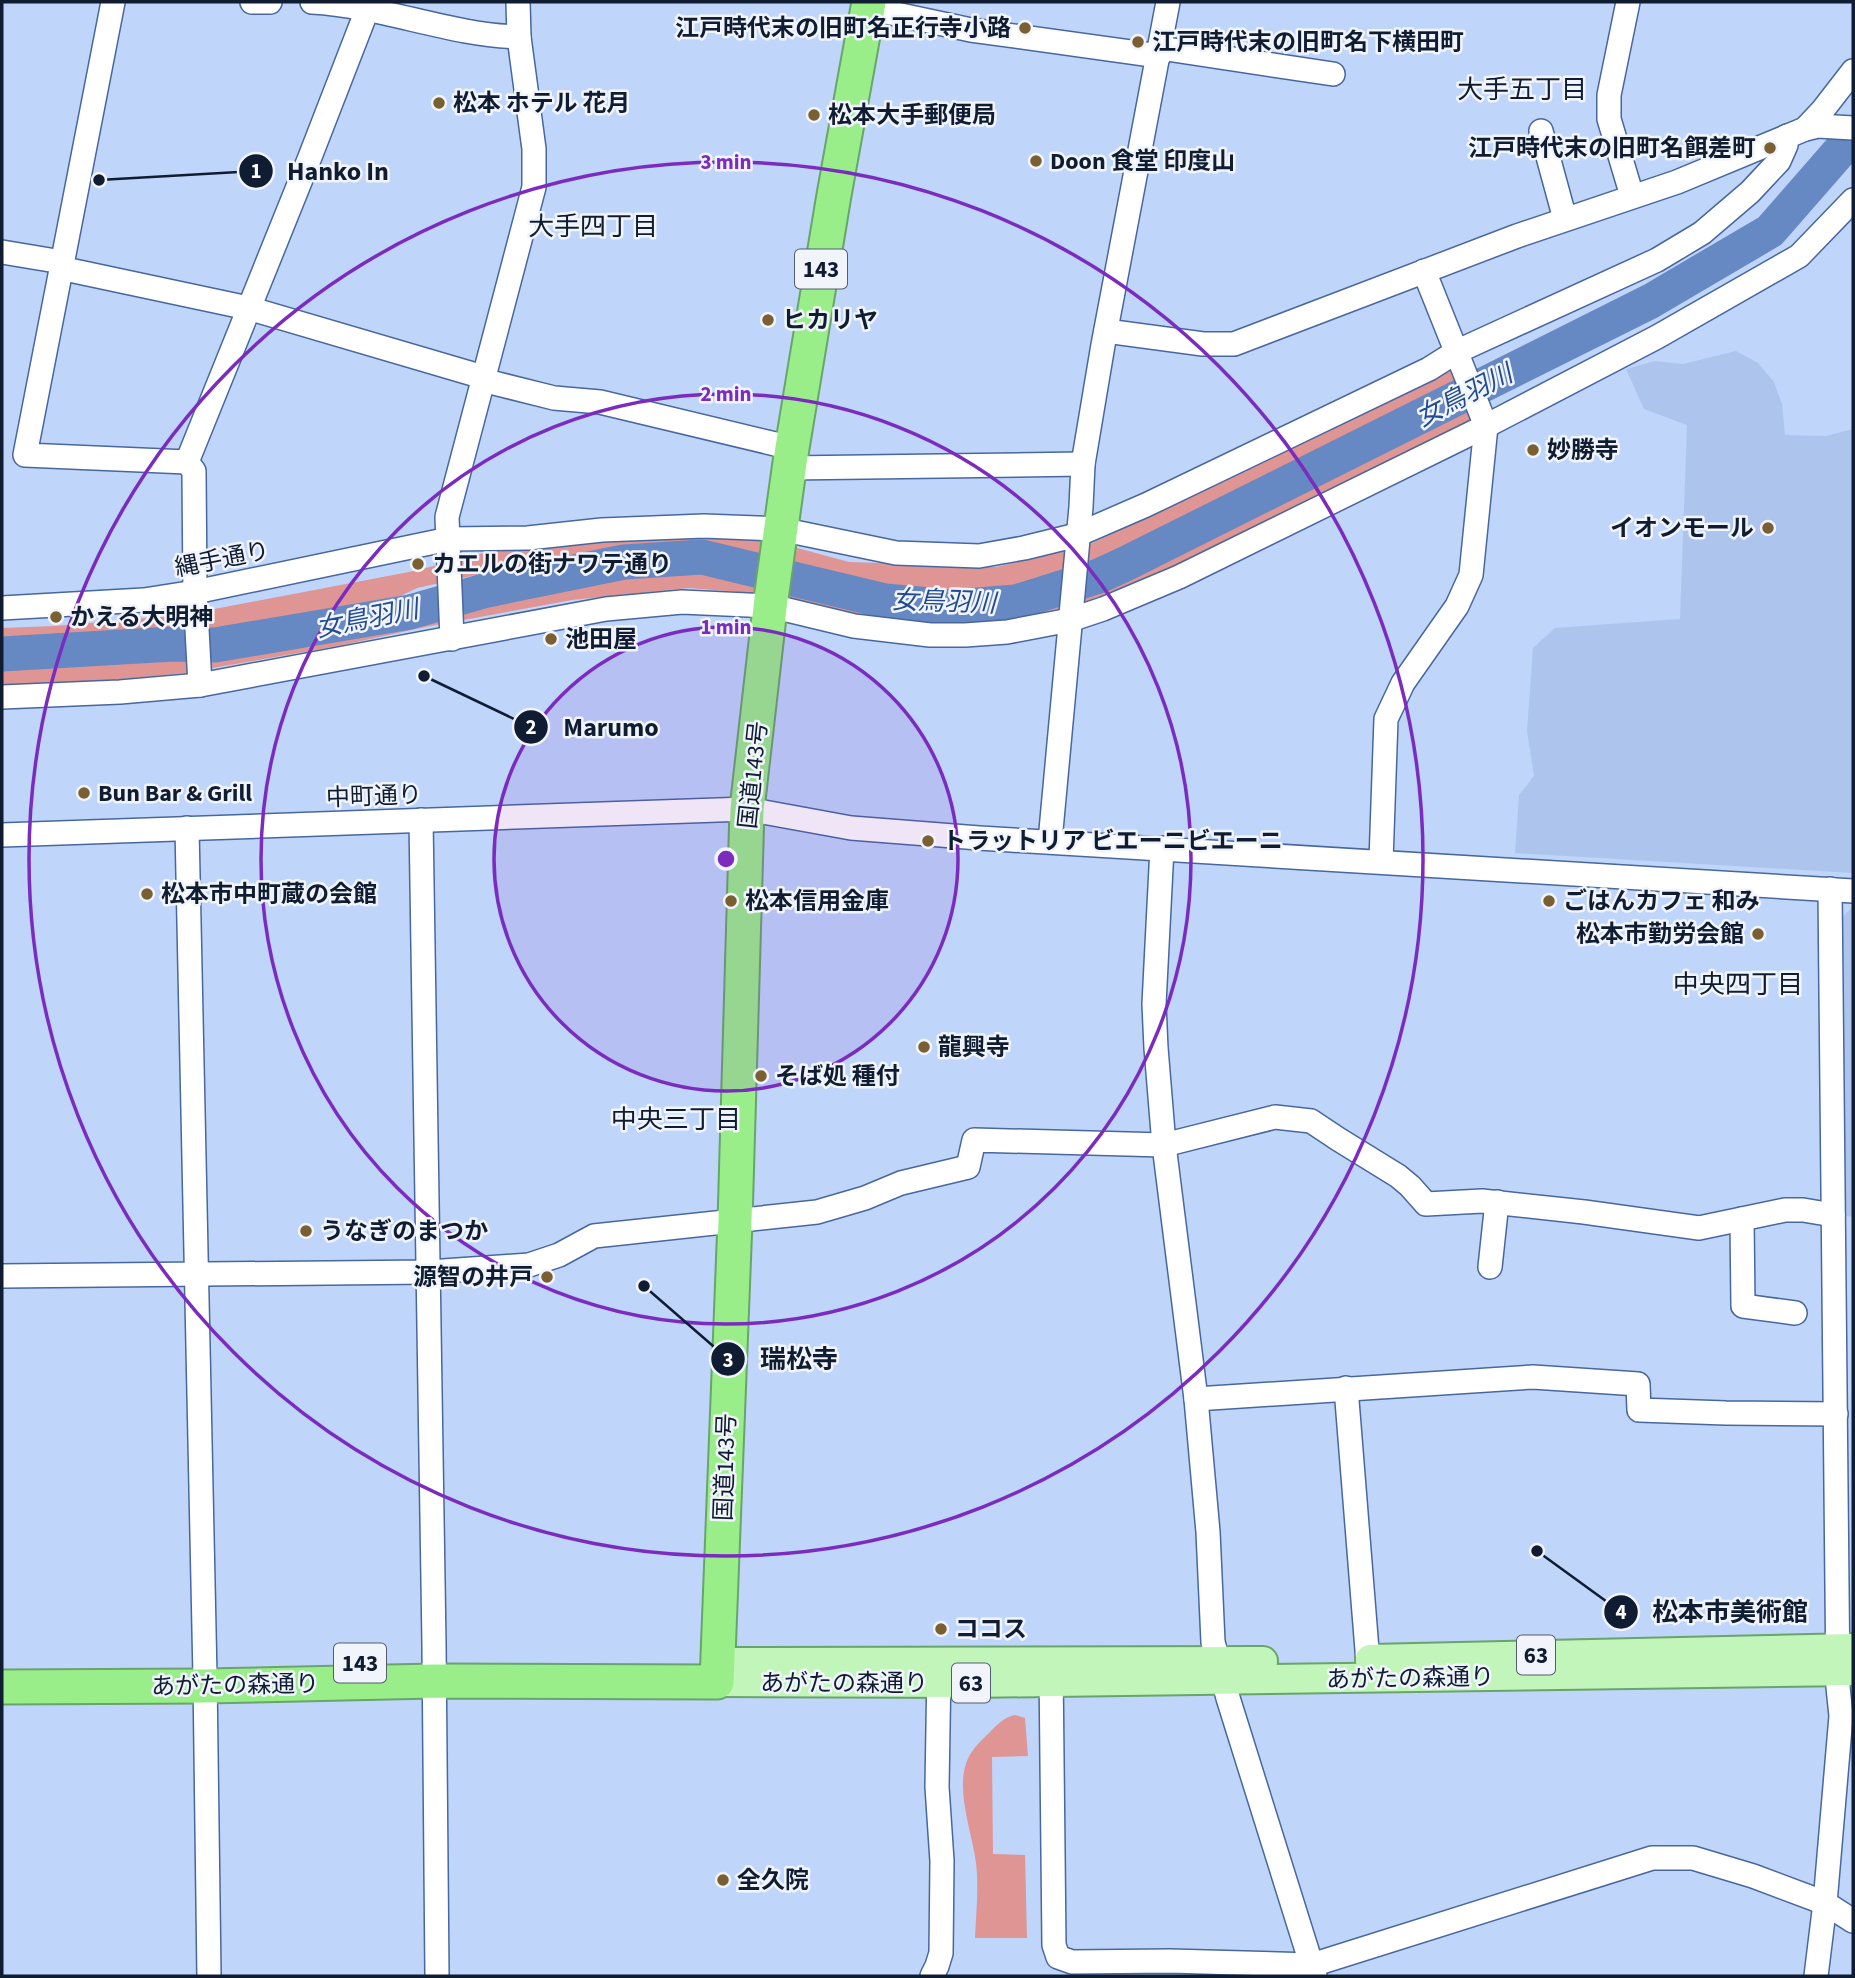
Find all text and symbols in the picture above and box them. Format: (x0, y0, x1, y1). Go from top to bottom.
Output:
place label: 江戸時代末の旧町名正行寺小路 (675, 11, 1011, 46)
marker: 江戸時代末の旧町名正行寺小路 (1017, 20, 1033, 36)
place label: 江戸時代末の旧町名下横田町 (1152, 25, 1464, 60)
marker: 江戸時代末の旧町名下横田町 (1130, 34, 1146, 50)
district label: 大手五丁目 (1457, 71, 1587, 108)
place label: 松本 ホテル 花月 (453, 86, 631, 121)
marker: 松本 ホテル 花月 (431, 95, 447, 111)
place label: 松本大手郵便局 (828, 98, 996, 133)
marker: 松本大手郵便局 (806, 107, 822, 123)
place label: 江戸時代末の旧町名餌差町 (1468, 131, 1756, 166)
marker: 江戸時代末の旧町名餌差町 (1762, 140, 1778, 156)
place label: Doon 食堂 印度山 (1050, 144, 1235, 179)
callout: Hanko In (238, 147, 403, 194)
text: 3 min (700, 147, 752, 177)
text: Hanko In (287, 153, 389, 190)
marker: Doon 食堂 印度山 (1028, 153, 1044, 169)
text: 1 (250, 156, 262, 186)
district label: 大手四丁目 (528, 208, 658, 245)
road number: 143 (795, 250, 847, 288)
place label: ヒカリヤ (782, 303, 878, 338)
marker: ヒカリヤ (760, 312, 776, 328)
water label: 女鳥羽川 (1409, 354, 1522, 436)
text: 2 min (700, 379, 752, 409)
place label: 妙勝寺 (1547, 433, 1619, 468)
marker: 妙勝寺 (1525, 442, 1541, 458)
place label: イオンモール (1610, 511, 1754, 546)
marker: イオンモール (1760, 520, 1776, 536)
street label: 縄手通り (172, 533, 273, 586)
place label: カエルの街ナワテ通り (432, 547, 672, 582)
marker: カエルの街ナワテ通り (410, 556, 426, 572)
water label: 女鳥羽川 (891, 581, 1000, 622)
water label: 女鳥羽川 (313, 590, 425, 647)
place label: かえる大明神 (70, 600, 213, 635)
marker: かえる大明神 (48, 609, 64, 625)
text: 1 min (700, 612, 752, 642)
place label: 池田屋 (565, 622, 637, 657)
marker: 池田屋 (543, 631, 559, 647)
callout: Marumo (514, 703, 672, 750)
text: Marumo (563, 709, 659, 746)
text: 2 (525, 712, 537, 742)
street label: 国道143号 (730, 720, 777, 830)
place label: Bun Bar & Grill (98, 776, 252, 811)
street label: 中町通り (325, 777, 423, 816)
marker: Bun Bar & Grill (76, 785, 92, 801)
place label: トラットリア ビエーニビエーニ (942, 824, 1283, 859)
marker: トラットリア ビエーニビエーニ (920, 833, 936, 849)
centre of rings (714, 847, 738, 871)
place label: 松本市中町蔵の会館 (161, 877, 377, 912)
place label: 松本信用金庫 (745, 884, 889, 919)
place label: ごはんカフェ 和み (1563, 884, 1760, 919)
marker: 松本市中町蔵の会館 (139, 886, 155, 902)
marker: 松本信用金庫 (723, 893, 739, 909)
marker: ごはんカフェ 和み (1541, 893, 1557, 909)
place label: 松本市勤労会館 (1576, 917, 1744, 952)
marker: 松本市勤労会館 (1750, 926, 1766, 942)
district label: 中央四丁目 (1673, 966, 1803, 1003)
place label: 龍興寺 (938, 1030, 1010, 1065)
marker: 龍興寺 (916, 1039, 932, 1055)
place label: そば処 種付 (775, 1059, 900, 1094)
marker: そば処 種付 (753, 1068, 769, 1084)
district label: 中央三丁目 (611, 1101, 741, 1138)
place label: うなぎのまつか (320, 1214, 488, 1249)
marker: うなぎのまつか (298, 1223, 314, 1239)
place label: 源智の井戸 (413, 1260, 533, 1295)
marker: 源智の井戸 (539, 1269, 555, 1285)
callout: 瑞松寺 (711, 1336, 852, 1383)
text: 瑞松寺 (760, 1341, 838, 1378)
text: 3 (722, 1345, 734, 1375)
street label: 国道143号 (706, 1413, 745, 1521)
callout: 松本市美術館 (1603, 1588, 1822, 1635)
text: 松本市美術館 (1652, 1594, 1808, 1631)
text: 4 (1615, 1597, 1627, 1627)
place label: ココス (955, 1612, 1027, 1647)
marker: ココス (933, 1621, 949, 1637)
road number: 63 (1517, 1636, 1555, 1674)
road number: 143 (334, 1644, 386, 1682)
street label: あがたの森通り (1326, 1660, 1494, 1697)
road number: 63 (952, 1664, 990, 1702)
street label: あがたの森通り (760, 1666, 928, 1701)
street label: あがたの森通り (151, 1667, 319, 1704)
place label: 全久院 (737, 1863, 809, 1898)
marker: 全久院 (715, 1872, 731, 1888)

